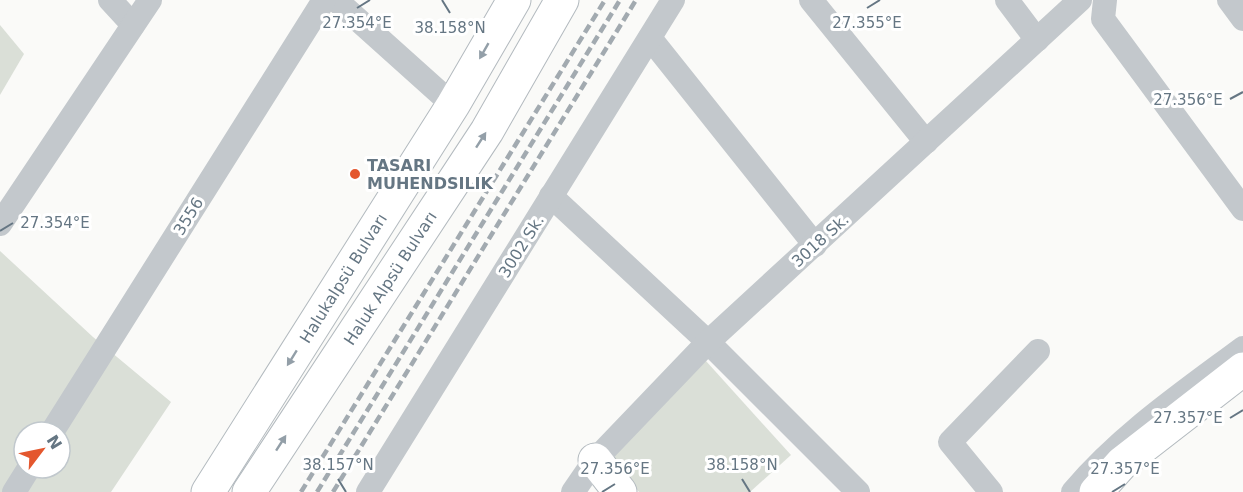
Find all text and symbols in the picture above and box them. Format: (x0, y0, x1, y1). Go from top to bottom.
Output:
text: 27.354°E (322, 14, 392, 32)
text: 27.355°E (832, 14, 902, 32)
text: 38.158°N (414, 19, 486, 37)
one-way arrow (480, 42, 490, 59)
text: 27.356°E (1153, 91, 1223, 109)
one-way arrow (475, 132, 486, 148)
place label: TASARI MUHENDSILIK (367, 156, 494, 193)
marker: TASARI MUHENDSILIK (348, 167, 362, 181)
street label: 3556 (170, 194, 207, 239)
street label: Haluk Alpsü Bulvarı (340, 208, 441, 349)
street label: Halukalpsü Bulvarı (296, 210, 391, 347)
street label: 3018 Sk. (788, 210, 853, 271)
street label: 3002 Sk. (495, 211, 548, 281)
text: 27.354°E (20, 214, 90, 232)
one-way arrow (287, 350, 298, 367)
text: 27.357°E (1153, 409, 1223, 427)
north arrow (12, 420, 72, 480)
text: N (43, 432, 66, 453)
one-way arrow (276, 435, 287, 451)
text: 38.157°N (302, 456, 374, 474)
text: 38.158°N (706, 456, 778, 474)
text: 27.356°E (580, 460, 650, 478)
text: 27.357°E (1090, 460, 1160, 478)

